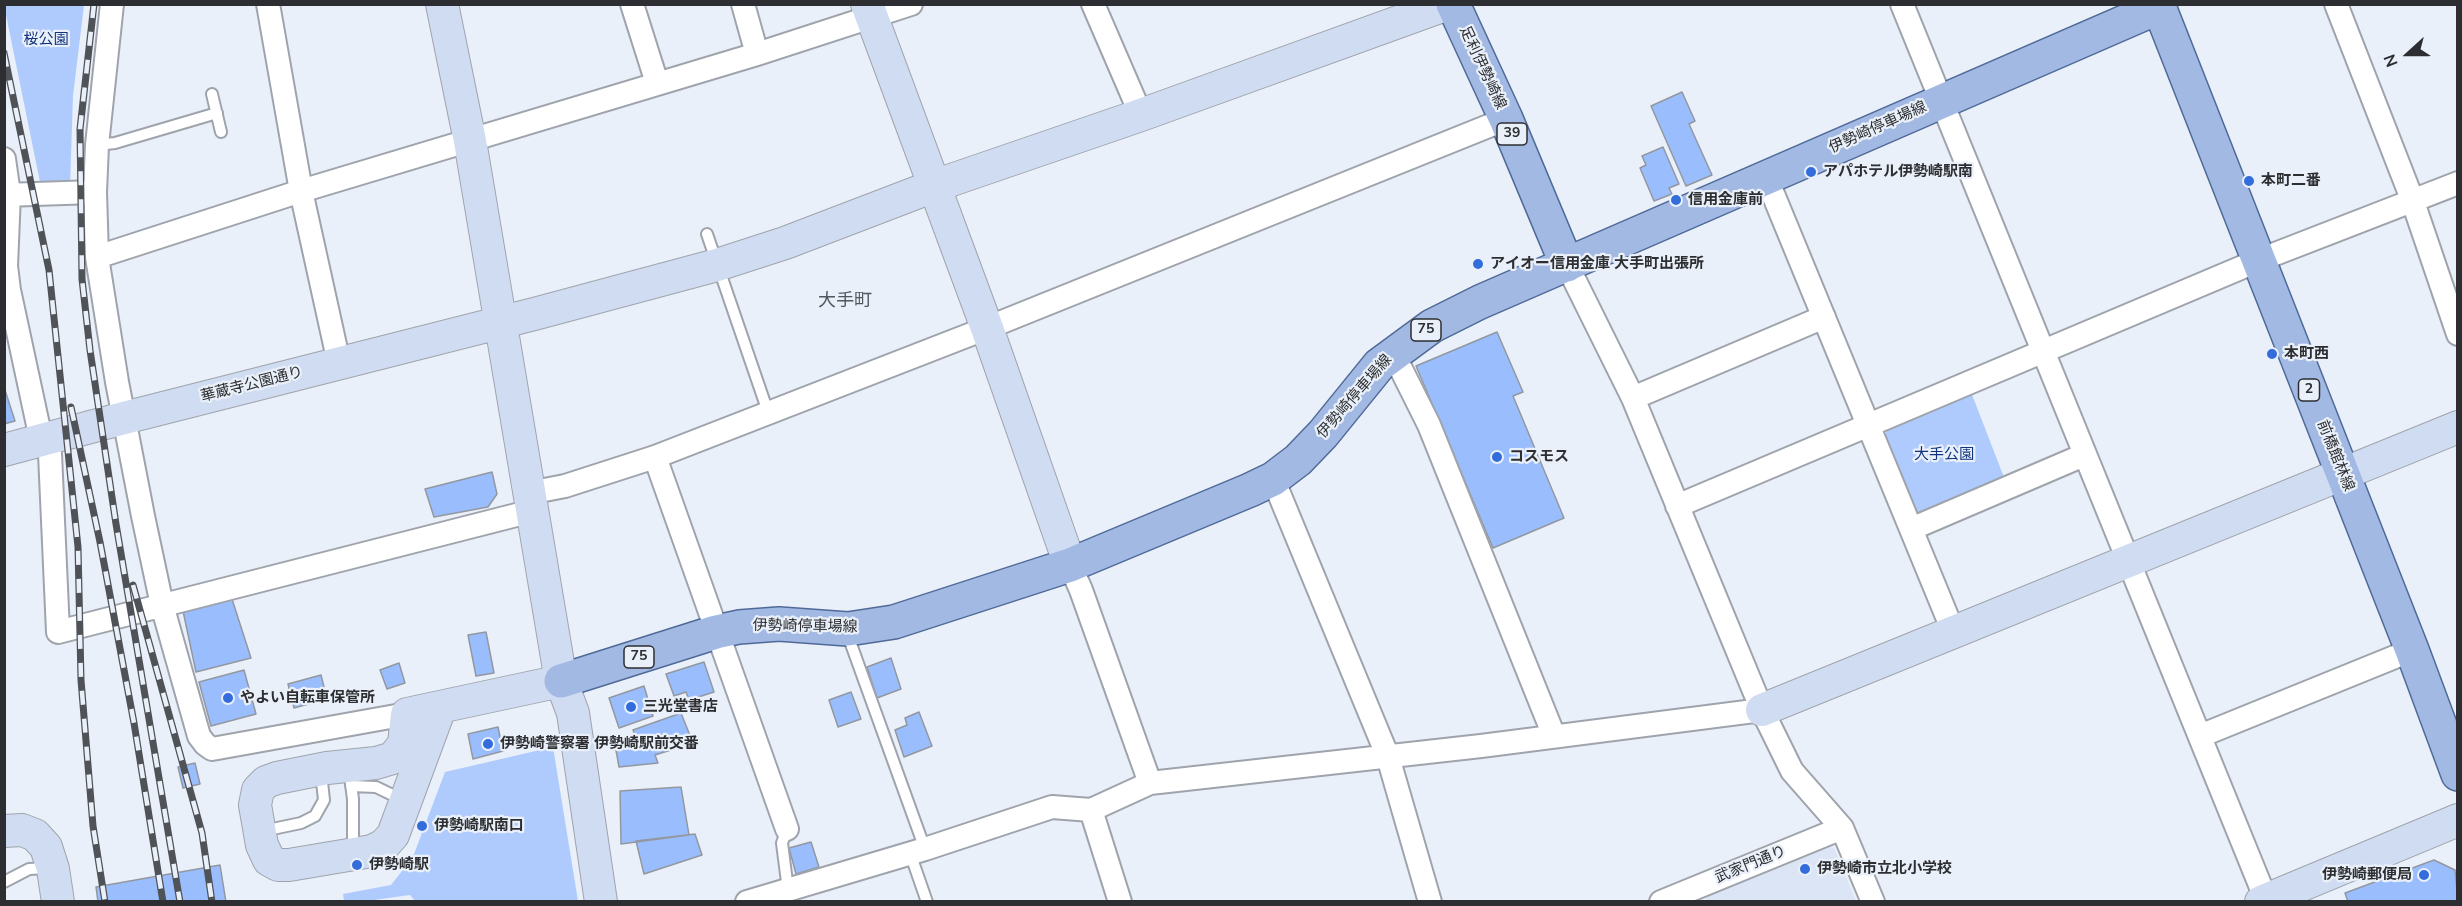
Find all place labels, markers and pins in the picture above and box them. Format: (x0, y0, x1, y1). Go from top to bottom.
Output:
place label: アパホテル伊勢崎駅南 (1823, 163, 1973, 181)
marker: アパホテル伊勢崎駅南 (1804, 165, 1818, 179)
place label: 本町二番 (2261, 172, 2321, 190)
marker: 本町二番 (2242, 174, 2256, 188)
place label: 信用金庫前 (1688, 191, 1763, 209)
marker: 信用金庫前 (1669, 193, 1683, 207)
place label: アイオー信用金庫 大手町出張所 (1490, 255, 1704, 273)
marker: アイオー信用金庫 大手町出張所 (1471, 257, 1485, 271)
place label: 本町西 (2284, 345, 2329, 363)
marker: 本町西 (2265, 347, 2279, 361)
place label: コスモス (1509, 448, 1569, 466)
marker: コスモス (1490, 450, 1504, 464)
place label: やよい自転車保管所 (240, 689, 375, 707)
marker: やよい自転車保管所 (221, 691, 235, 705)
place label: 三光堂書店 (643, 698, 718, 716)
marker: 三光堂書店 (624, 700, 638, 714)
place label: 伊勢崎警察署 伊勢崎駅前交番 (500, 735, 699, 753)
marker: 伊勢崎警察署 伊勢崎駅前交番 (481, 737, 495, 751)
place label: 伊勢崎駅南口 (434, 817, 524, 835)
marker: 伊勢崎駅南口 (415, 819, 429, 833)
place label: 伊勢崎駅 (369, 856, 429, 874)
marker: 伊勢崎駅 (350, 858, 364, 872)
place label: 伊勢崎市立北小学校 (1817, 860, 1952, 878)
marker: 伊勢崎市立北小学校 (1798, 862, 1812, 876)
place label: 伊勢崎郵便局 (2322, 866, 2412, 884)
marker: 伊勢崎郵便局 (2417, 868, 2431, 882)

